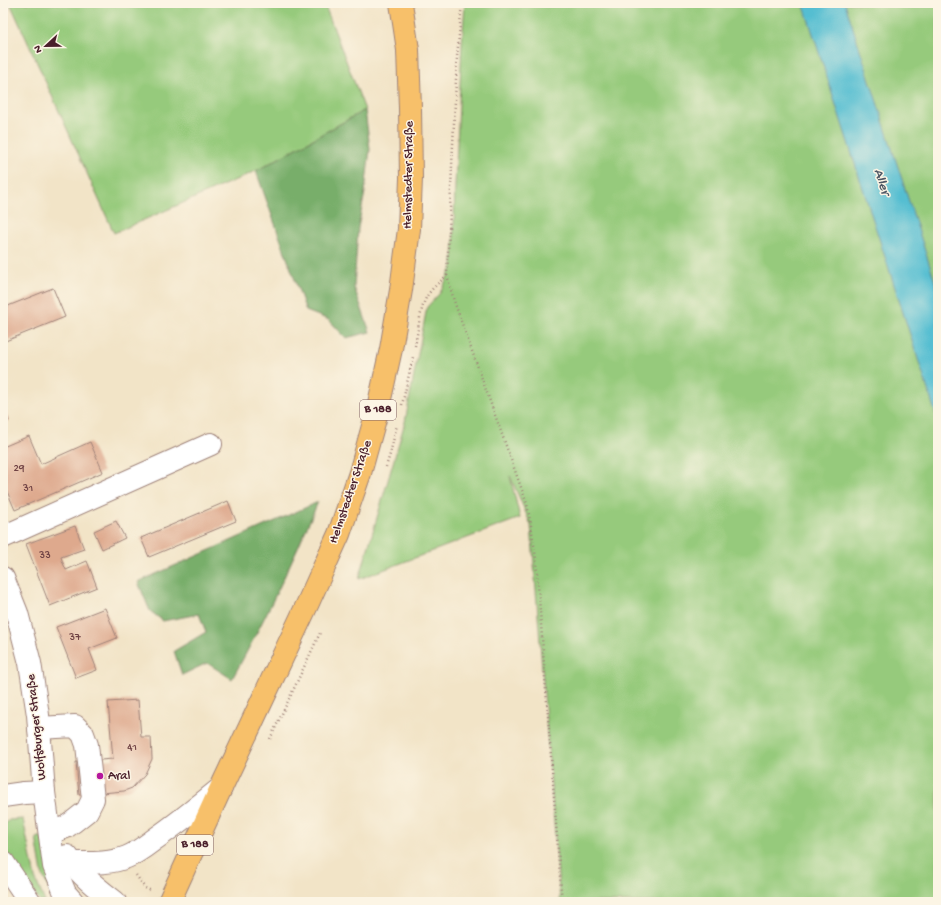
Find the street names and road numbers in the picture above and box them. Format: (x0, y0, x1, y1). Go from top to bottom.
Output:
street label: Helmstedter Straße (401, 121, 417, 229)
road number: B 188 (360, 400, 396, 420)
street label: Helmstedter Straße (326, 438, 376, 546)
street label: Wolfsburger Straße (24, 673, 50, 781)
road number: B 188 (177, 835, 213, 855)

